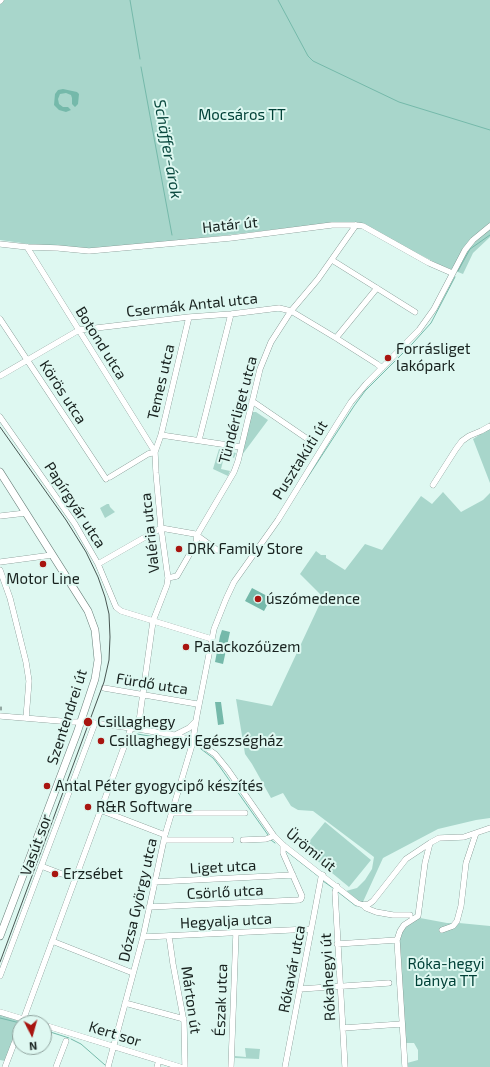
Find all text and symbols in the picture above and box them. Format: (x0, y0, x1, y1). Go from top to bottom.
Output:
water label: Schäffer-árok (150, 98, 186, 200)
park label: Mocsáros TT (198, 106, 286, 124)
street label: Határ út (201, 213, 259, 237)
street label: Csermák Antal utca (125, 289, 259, 321)
street label: Botond utca (72, 303, 130, 383)
place label: Forrásliget lakópark (396, 340, 471, 375)
street label: Temes utca (144, 342, 178, 422)
marker: Forrásliget lakópark (383, 353, 393, 363)
street label: Tündérliget utca (215, 354, 261, 466)
street label: Körös utca (36, 357, 90, 427)
street label: Pusztakúti út (269, 417, 331, 503)
street label: Papírgyár utca (40, 459, 110, 551)
street label: Valéria utca (137, 492, 163, 574)
place label: DRK Family Store (187, 540, 303, 558)
marker: DRK Family Store (174, 544, 184, 554)
marker: Motor Line (38, 559, 48, 569)
place label: Motor Line (6, 570, 80, 588)
place label: úszómedence (266, 590, 360, 608)
marker: úszómedence (253, 594, 263, 604)
place label: Palackozóüzem (194, 638, 300, 656)
marker: Palackozóüzem (181, 642, 191, 652)
street label: Szentendrei út (43, 667, 91, 767)
street label: Fürdő utca (115, 669, 189, 699)
place label: Csillaghegy (97, 713, 175, 731)
marker: Csillaghegy (82, 716, 94, 728)
place label: Csillaghegyi Egészségház (109, 732, 283, 750)
marker: Csillaghegyi Egészségház (96, 736, 106, 746)
place label: Antal Péter gyogycipő készítés (55, 777, 263, 795)
marker: Antal Péter gyogycipő készítés (42, 781, 52, 791)
place label: R&R Software (96, 798, 192, 816)
marker: R&R Software (83, 802, 93, 812)
street label: Vasút sor (17, 812, 55, 878)
street label: Ürömi út (282, 825, 340, 875)
street label: Dózsa György utca (115, 836, 161, 964)
street label: Liget utca (189, 856, 257, 878)
place label: Erzsébet (63, 865, 123, 883)
marker: Erzsébet (50, 869, 60, 879)
street label: Csörlő utca (186, 881, 264, 903)
street label: Hegyalja utca (180, 910, 272, 932)
street label: Rókavár utca (275, 924, 309, 1014)
street label: Rókahegyi út (317, 933, 339, 1021)
park label: Róka-hegyi bánya TT (407, 955, 485, 990)
street label: Észak utca (211, 963, 231, 1037)
street label: Márton út (177, 965, 205, 1035)
north arrow (12, 1015, 52, 1055)
street label: Kert sor (87, 1018, 143, 1050)
text: N (29, 1040, 38, 1053)

